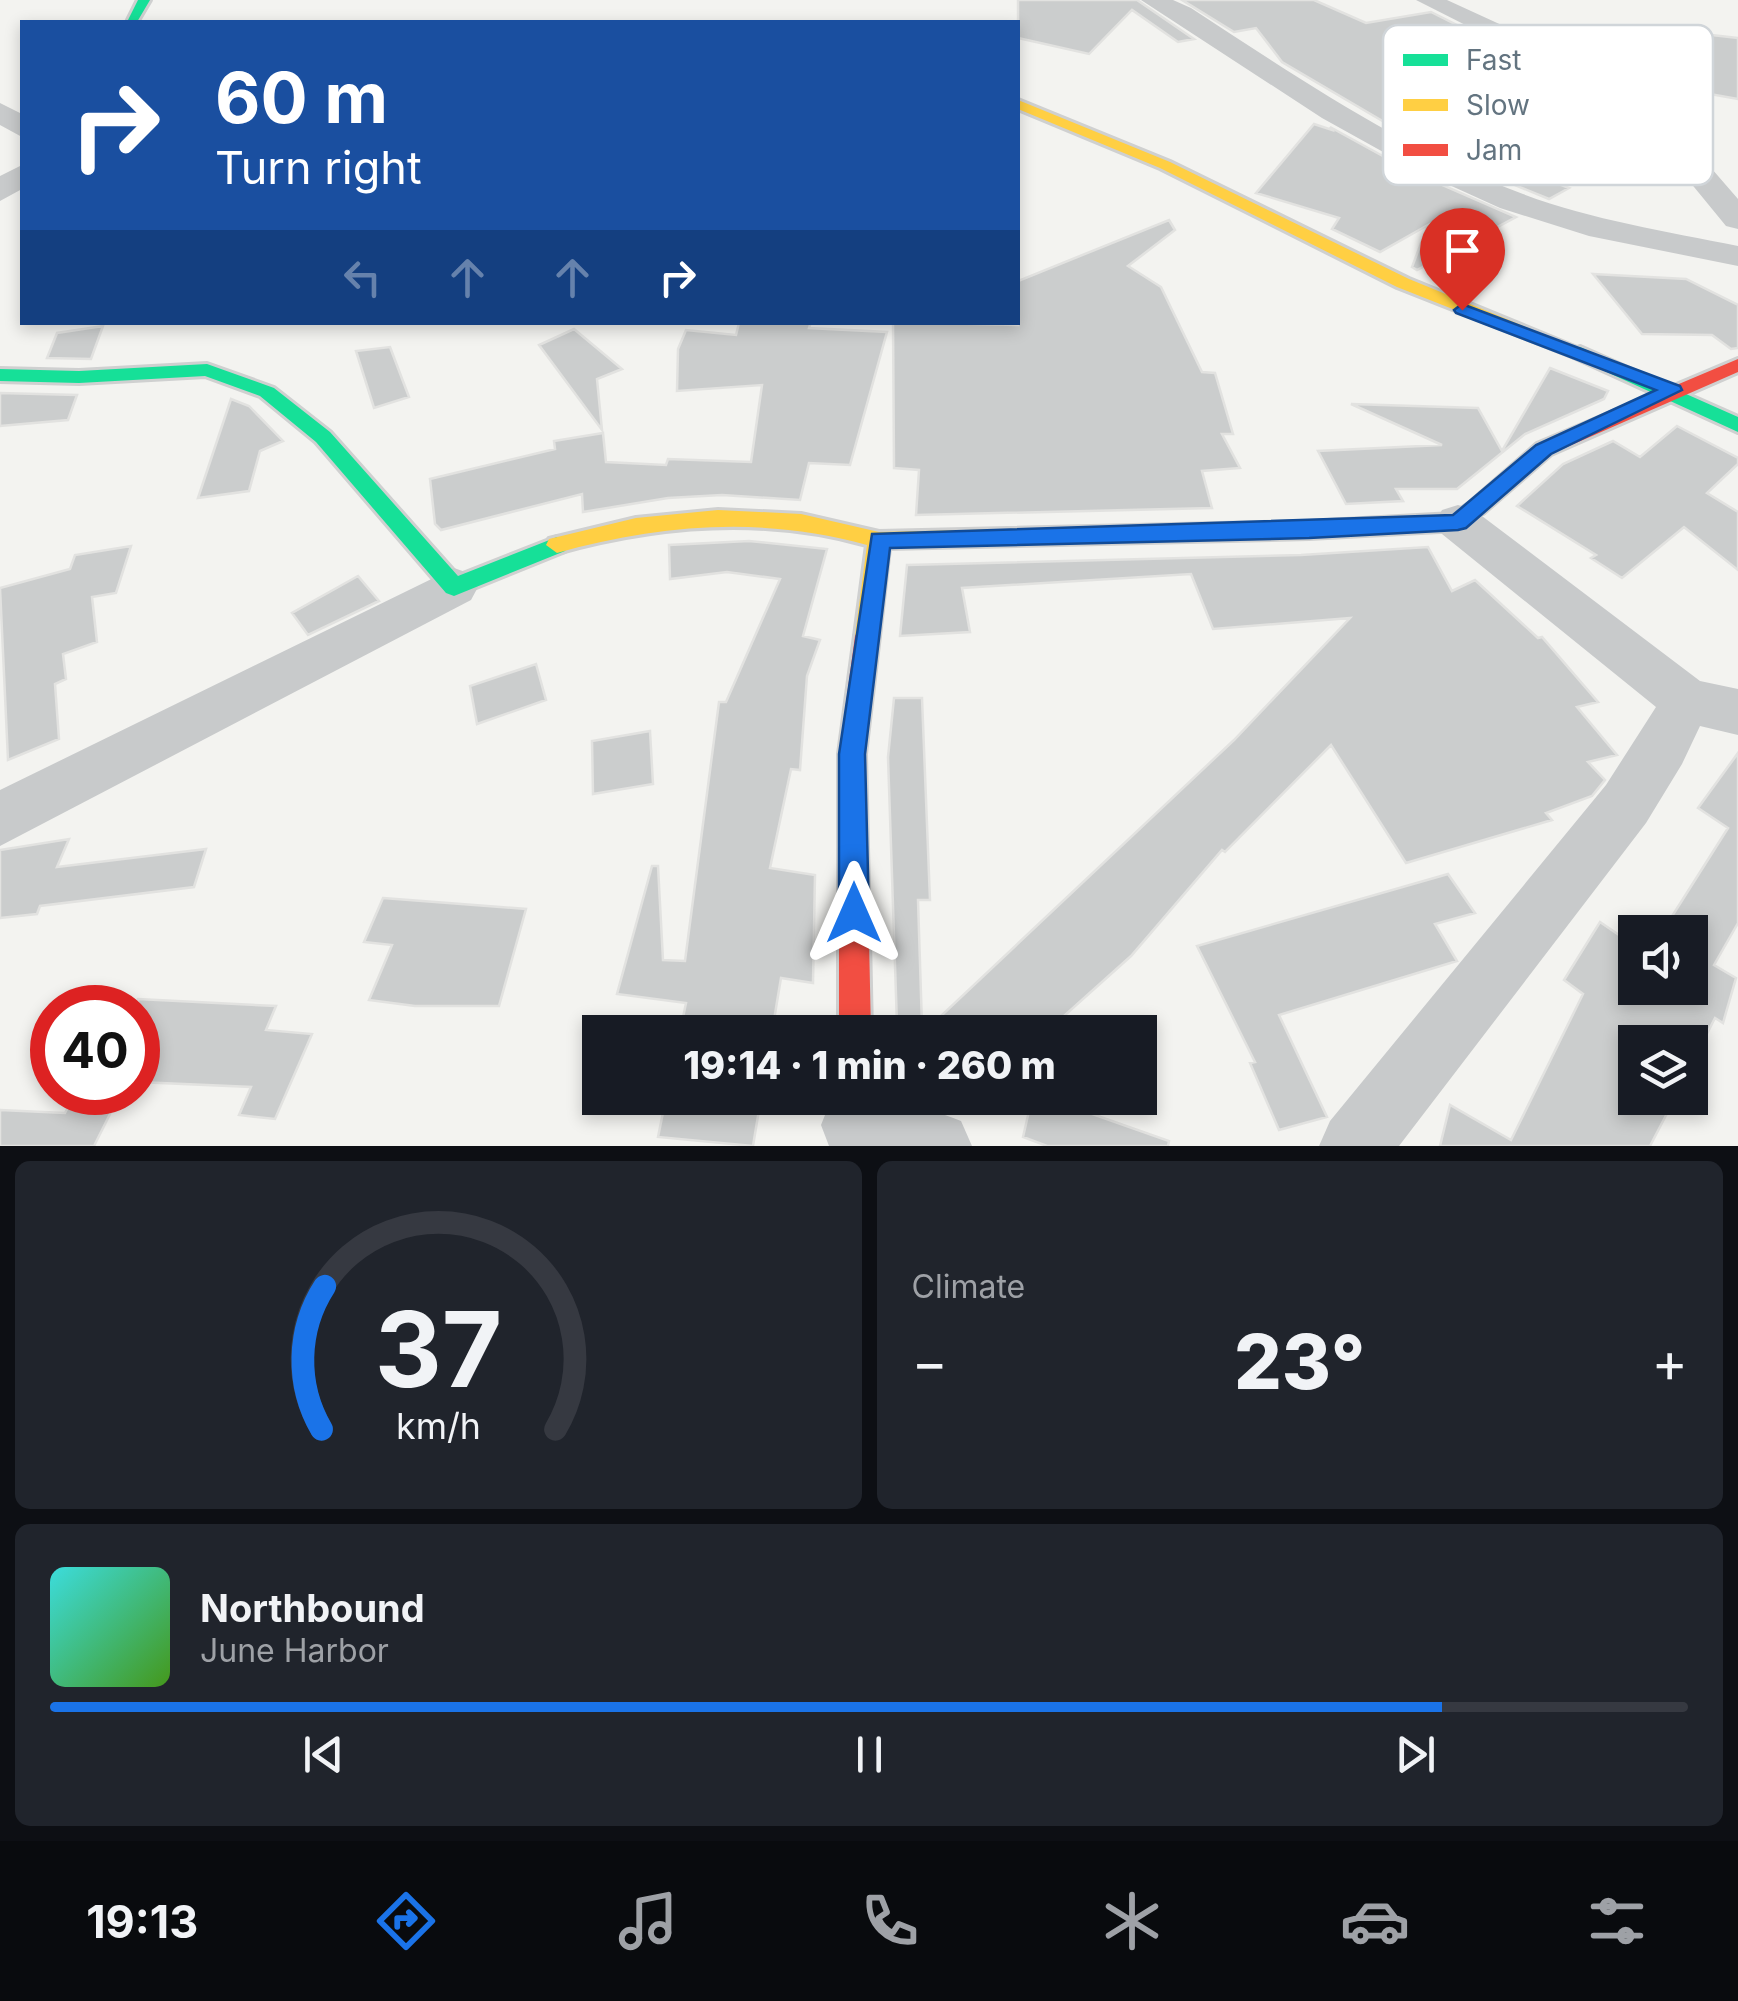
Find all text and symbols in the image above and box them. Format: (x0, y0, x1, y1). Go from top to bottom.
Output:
legend (1383, 25, 1713, 185)
text: Fast (1466, 43, 1522, 77)
text: 60 m (215, 55, 388, 140)
icon: right (50, 60, 180, 190)
text: Slow (1466, 88, 1530, 122)
text: Jam (1466, 133, 1522, 167)
text: Turn right (215, 140, 422, 195)
pin (1420, 208, 1505, 311)
icon: arrive (1435, 223, 1490, 278)
icon: left (335, 250, 390, 305)
icon: ahead (440, 250, 495, 305)
icon: ahead (545, 250, 600, 305)
icon: right (650, 250, 705, 305)
position arrow (802, 861, 906, 965)
map controls (1618, 915, 1708, 1115)
button: sound (1618, 915, 1708, 1005)
speed limit sign: 40 (30, 985, 160, 1115)
button: layers (1618, 1025, 1708, 1115)
text: 19:14 · 1 min · 260 m (683, 1042, 1056, 1088)
text: Climate (912, 1267, 1025, 1306)
text: 37 (374, 1286, 502, 1412)
text: 23° (1234, 1316, 1365, 1407)
text: − (912, 1329, 948, 1395)
text: + (1652, 1329, 1688, 1395)
text: km/h (396, 1404, 481, 1448)
text: Northbound (200, 1585, 425, 1631)
text: June Harbor (200, 1631, 389, 1670)
icon: previous (296, 1727, 351, 1782)
icon: pause (842, 1727, 897, 1782)
icon: next (1388, 1727, 1443, 1782)
icon: directions (371, 1886, 441, 1956)
icon: music (613, 1886, 683, 1956)
icon: phone (855, 1886, 925, 1956)
icon: climate (1097, 1886, 1167, 1956)
icon: car (1340, 1886, 1410, 1956)
icon: filters (1582, 1886, 1652, 1956)
text: 19:13 (86, 1894, 198, 1949)

